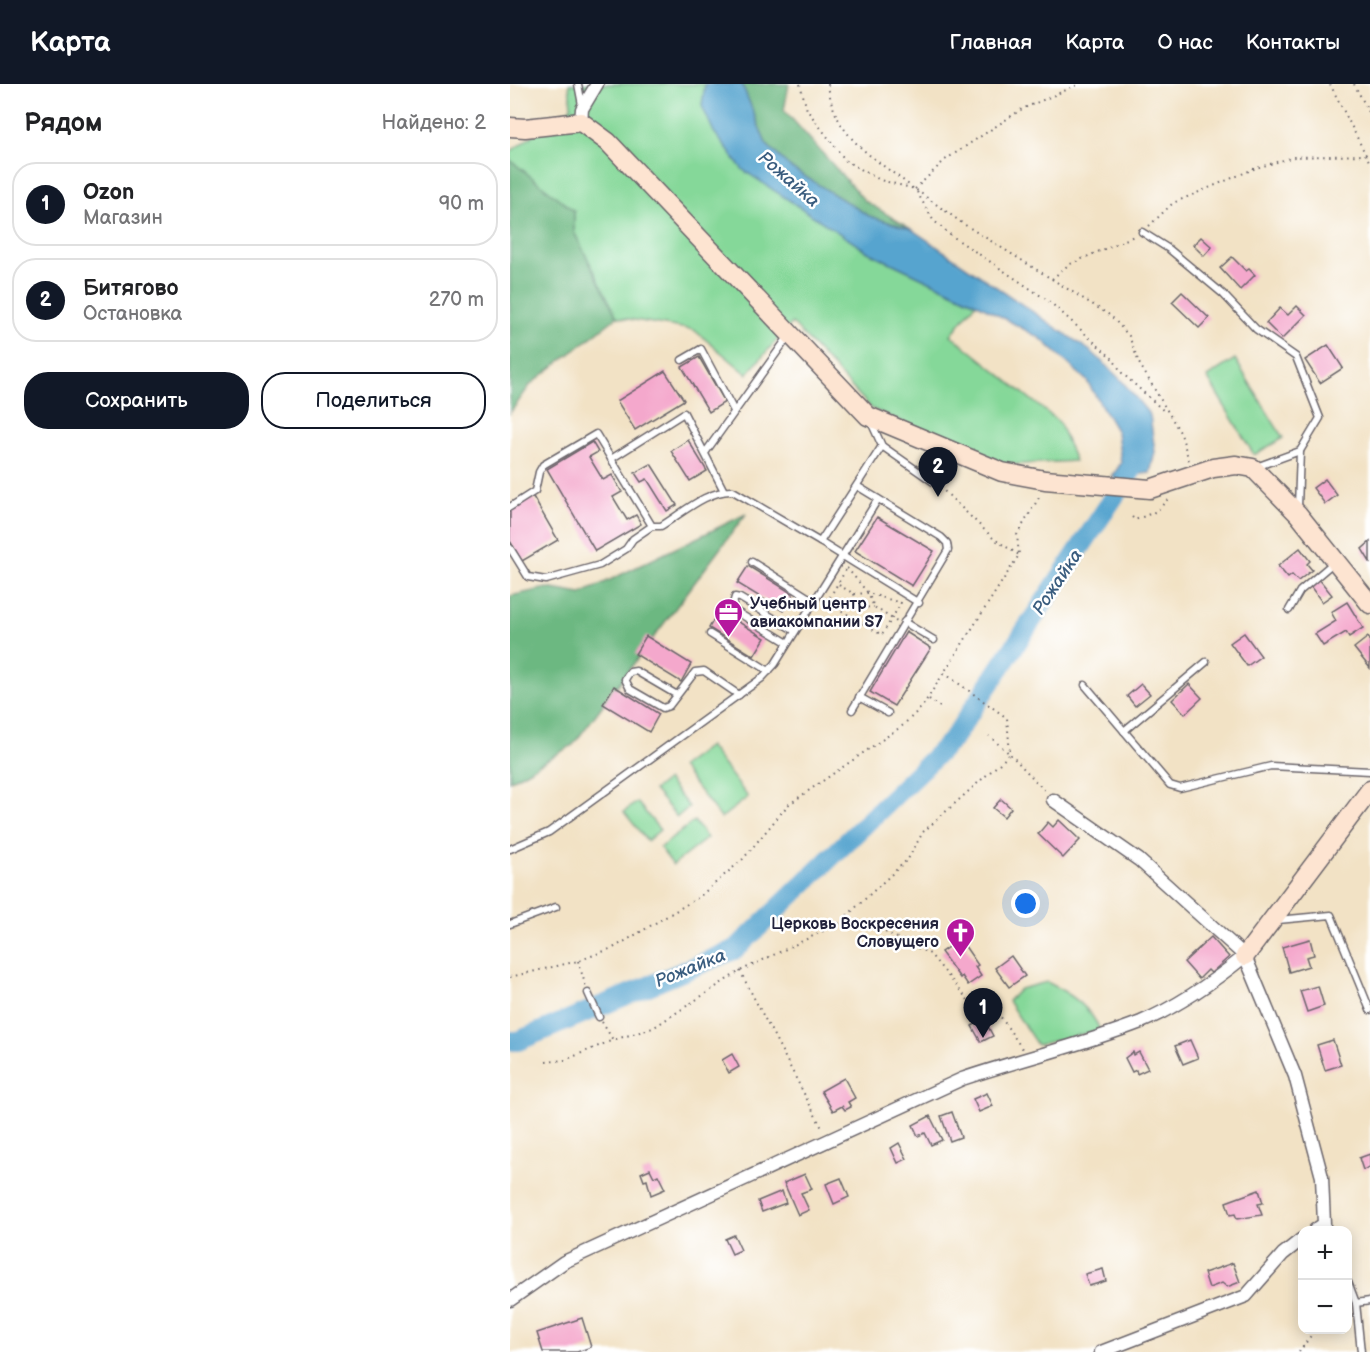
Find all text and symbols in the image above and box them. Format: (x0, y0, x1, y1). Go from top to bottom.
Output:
text: Карта (30, 26, 110, 59)
text: Главная (949, 30, 1032, 55)
text: Карта (1065, 30, 1124, 55)
text: О нас (1157, 30, 1213, 55)
text: Контакты (1246, 30, 1340, 55)
text: Рядом (24, 108, 102, 139)
text: Найдено: 2 (382, 111, 486, 135)
water label: Рожайка (754, 147, 824, 212)
text: Ozon (83, 179, 134, 206)
text: 1 (41, 192, 50, 216)
text: 90 m (439, 192, 484, 216)
text: Магазин (83, 206, 163, 230)
text: Битягово (83, 275, 179, 302)
text: 2 (40, 288, 51, 312)
text: 270 m (429, 288, 484, 312)
text: Остановка (83, 302, 182, 326)
button: Сохранить (24, 372, 249, 429)
button: Поделиться (261, 372, 486, 429)
pin: 2 (918, 448, 958, 497)
water label: Рожайка (1028, 546, 1087, 619)
place label: Учебный центр авиакомпании S7 (750, 595, 883, 632)
office icon: Учебный центр авиакомпании S7 (713, 596, 745, 638)
your location (1011, 889, 1040, 918)
place label: Церковь Воскресения Словущего (771, 915, 939, 952)
church icon: Церковь Воскресения Словущего (944, 916, 976, 958)
water label: Рожайка (652, 945, 729, 992)
pin: 1 (964, 988, 1002, 1038)
map controls (1298, 1226, 1352, 1334)
button: + (1298, 1226, 1352, 1280)
button: − (1298, 1280, 1352, 1334)

